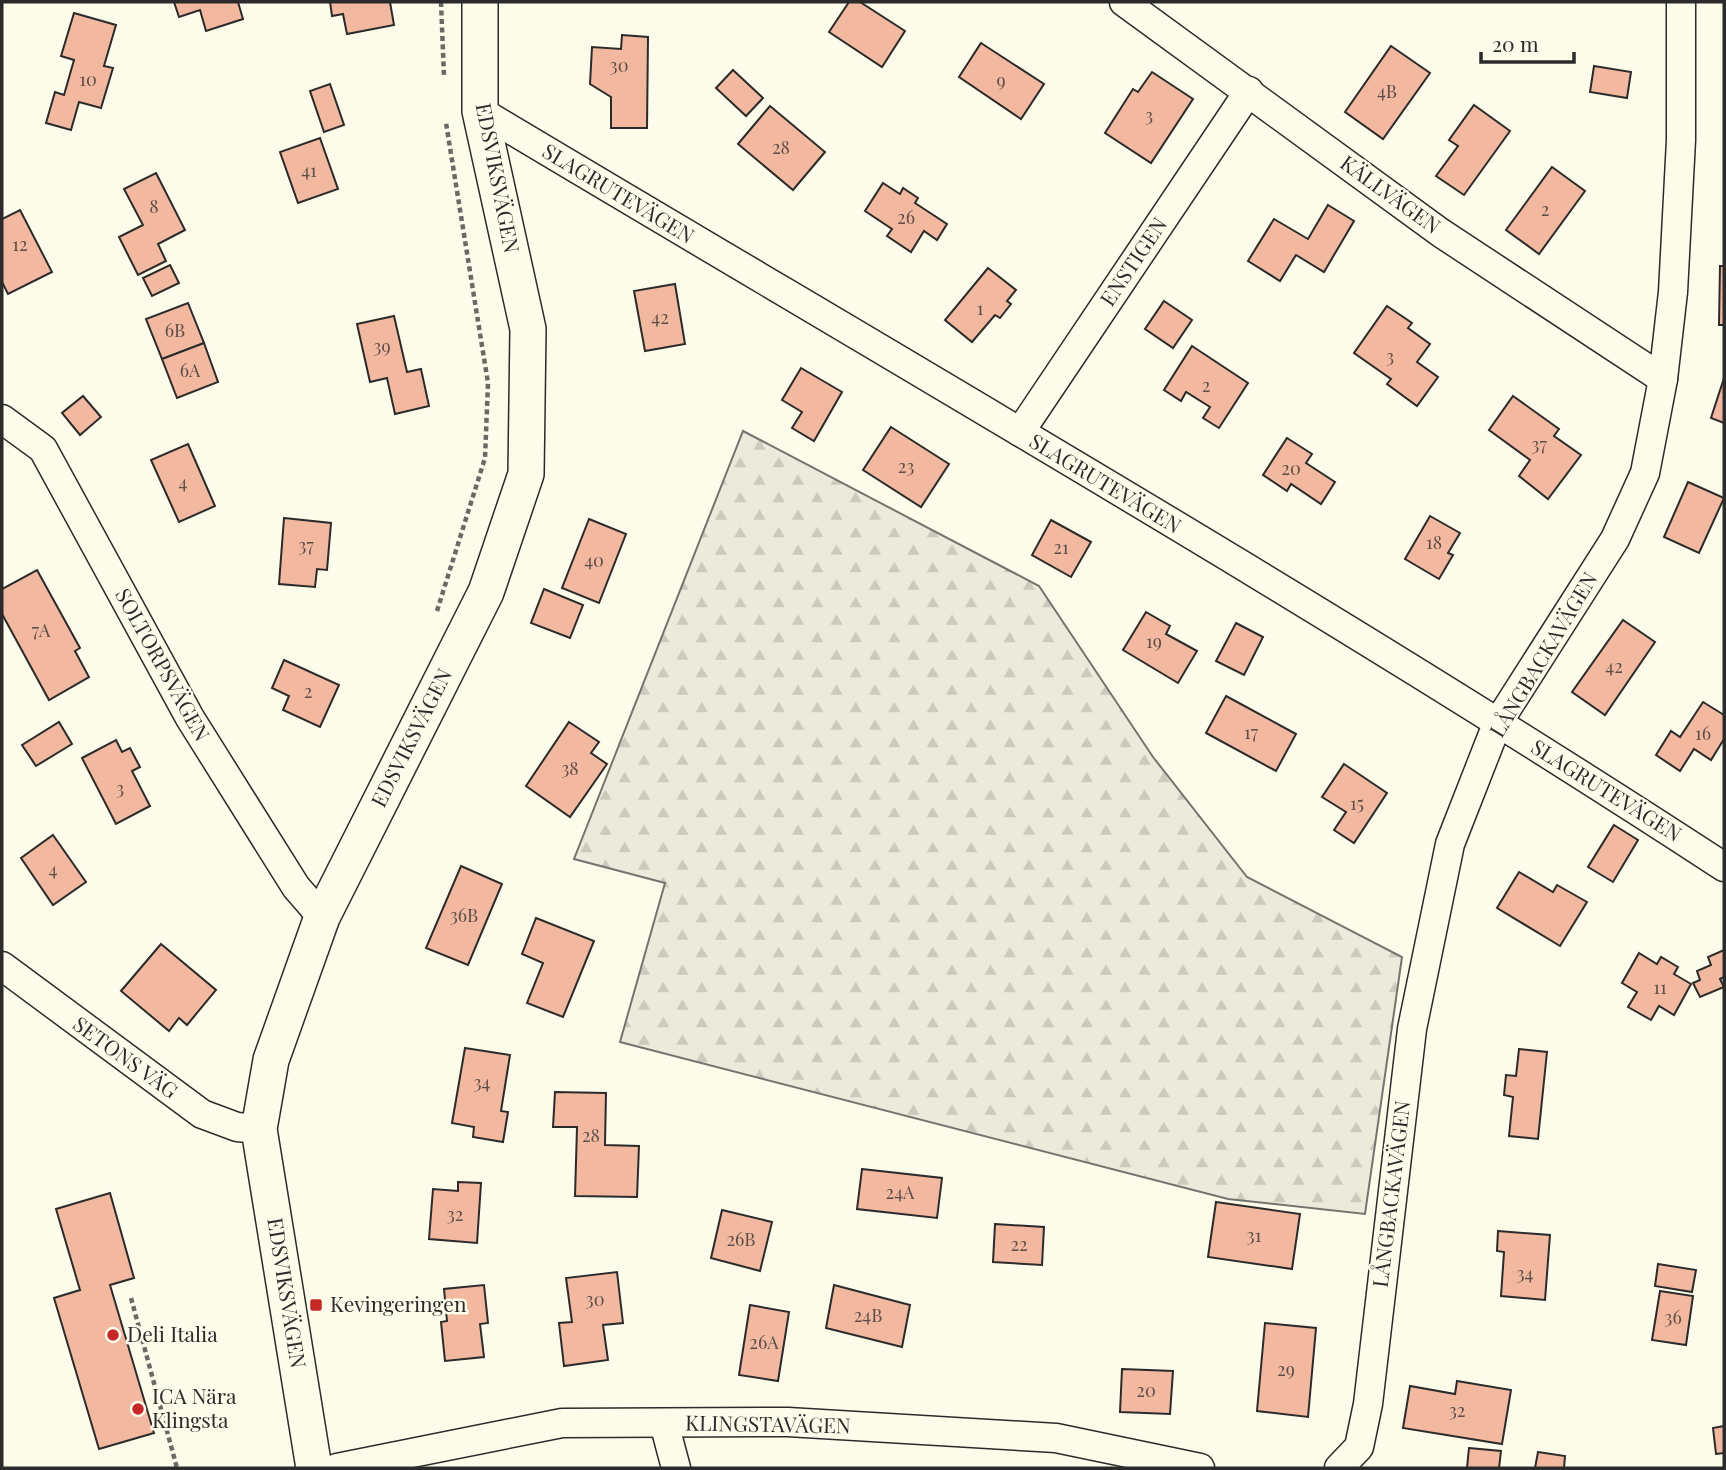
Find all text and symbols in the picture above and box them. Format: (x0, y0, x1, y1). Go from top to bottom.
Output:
scale bar (1481, 21, 1574, 65)
text: 20 m (1492, 29, 1539, 57)
house number: 30 (610, 53, 628, 77)
house number: 10 (79, 67, 97, 91)
house number: 9 (996, 68, 1006, 92)
house number: 4B (1377, 79, 1397, 103)
street label: EDSVIKSVÄGEN (471, 100, 527, 255)
house number: 3 (1145, 103, 1153, 127)
house number: 28 (772, 135, 790, 159)
street label: SLAGRUTEVÄGEN (538, 136, 700, 249)
street label: KÄLLVÄGEN (1336, 148, 1447, 239)
house number: 41 (301, 158, 317, 182)
house number: 8 (149, 194, 159, 218)
house number: 2 (1541, 197, 1549, 221)
house number: 26 (897, 205, 915, 229)
street label: ENSTIGEN (1092, 211, 1172, 311)
house number: 12 (12, 232, 28, 256)
house number: 1 (977, 296, 984, 320)
house number: 42 (651, 305, 669, 329)
house number: 6B (165, 318, 185, 342)
house number: 39 (373, 334, 391, 358)
house number: 3 (1386, 344, 1394, 368)
house number: 6A (180, 358, 201, 382)
house number: 2 (1202, 373, 1210, 397)
street label: SLAGRUTEVÄGEN (1025, 426, 1187, 539)
house number: 37 (1531, 432, 1547, 456)
house number: 23 (898, 454, 914, 478)
house number: 20 (1281, 456, 1301, 480)
house number: 4 (179, 470, 188, 494)
house number: 18 (1426, 530, 1442, 554)
house number: 37 (298, 533, 314, 557)
house number: 21 (1053, 535, 1069, 559)
house number: 40 (584, 548, 604, 572)
street label: LÅNGBACKAVÄGEN (1482, 566, 1603, 742)
street label: SOLTORPSVÄGEN (110, 583, 217, 746)
house number: 7A (32, 618, 51, 642)
house number: 19 (1146, 629, 1162, 653)
house number: 42 (1605, 654, 1623, 678)
street label: EDSVIKSVÄGEN (363, 663, 457, 811)
house number: 2 (304, 679, 312, 703)
house number: 17 (1244, 720, 1259, 744)
house number: 16 (1695, 721, 1711, 745)
street label: SLAGRUTEVÄGEN (1527, 732, 1688, 847)
house number: 38 (561, 756, 579, 780)
house number: 3 (116, 776, 124, 800)
house number: 15 (1350, 791, 1364, 815)
house number: 4 (49, 857, 58, 881)
house number: 36B (450, 903, 478, 927)
house number: 11 (1653, 975, 1667, 999)
street label: SETONS VÄG (68, 1009, 184, 1104)
house number: 34 (473, 1070, 491, 1094)
street label: LÅNGBACKAVÄGEN (1365, 1098, 1415, 1289)
house number: 28 (582, 1123, 600, 1147)
house number: 24A (886, 1180, 915, 1204)
house number: 32 (447, 1202, 463, 1226)
street label: EDSVIKSVÄGEN (262, 1215, 314, 1370)
house number: 31 (1247, 1223, 1262, 1247)
house number: 26B (726, 1227, 756, 1251)
house number: 22 (1010, 1232, 1028, 1256)
house number: 34 (1516, 1261, 1534, 1285)
house number: 30 (586, 1287, 604, 1311)
place label: Kevingeringen (330, 1289, 467, 1317)
marker: Kevingeringen (308, 1297, 324, 1313)
house number: 24B (854, 1303, 882, 1327)
house number: 36 (1664, 1305, 1682, 1329)
place label: Deli Italia (127, 1319, 218, 1347)
marker: Deli Italia (105, 1327, 121, 1343)
house number: 26A (749, 1330, 779, 1354)
house number: 29 (1277, 1357, 1295, 1381)
house number: 20 (1136, 1378, 1156, 1402)
place label: ICA Nära Klingsta (152, 1381, 237, 1433)
house number: 32 (1449, 1398, 1465, 1422)
marker: ICA Nära Klingsta (130, 1401, 146, 1417)
street label: KLINGSTAVÄGEN (685, 1408, 851, 1438)

